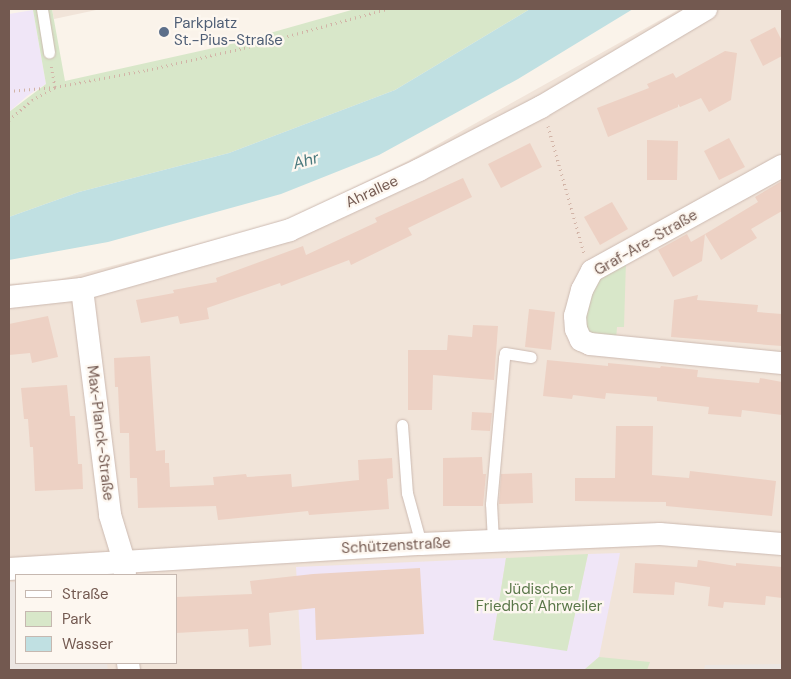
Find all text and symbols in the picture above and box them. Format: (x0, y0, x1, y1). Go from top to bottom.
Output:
place label: Parkplatz St.-Pius-Straße (174, 14, 283, 49)
marker: Parkplatz St.-Pius-Straße (158, 26, 170, 38)
water label: Ahr (291, 148, 321, 174)
street label: Ahrallee (343, 172, 401, 212)
street label: Graf-Are-Straße (591, 206, 701, 280)
street label: Max-Planck-Straße (83, 364, 117, 502)
street label: Schützenstraße (341, 534, 451, 558)
legend (15, 574, 178, 664)
park label: Jüdischer Friedhof Ahrweiler (476, 580, 602, 615)
text: Straße (62, 584, 109, 604)
text: Park (62, 609, 92, 629)
text: Wasser (62, 634, 113, 654)

